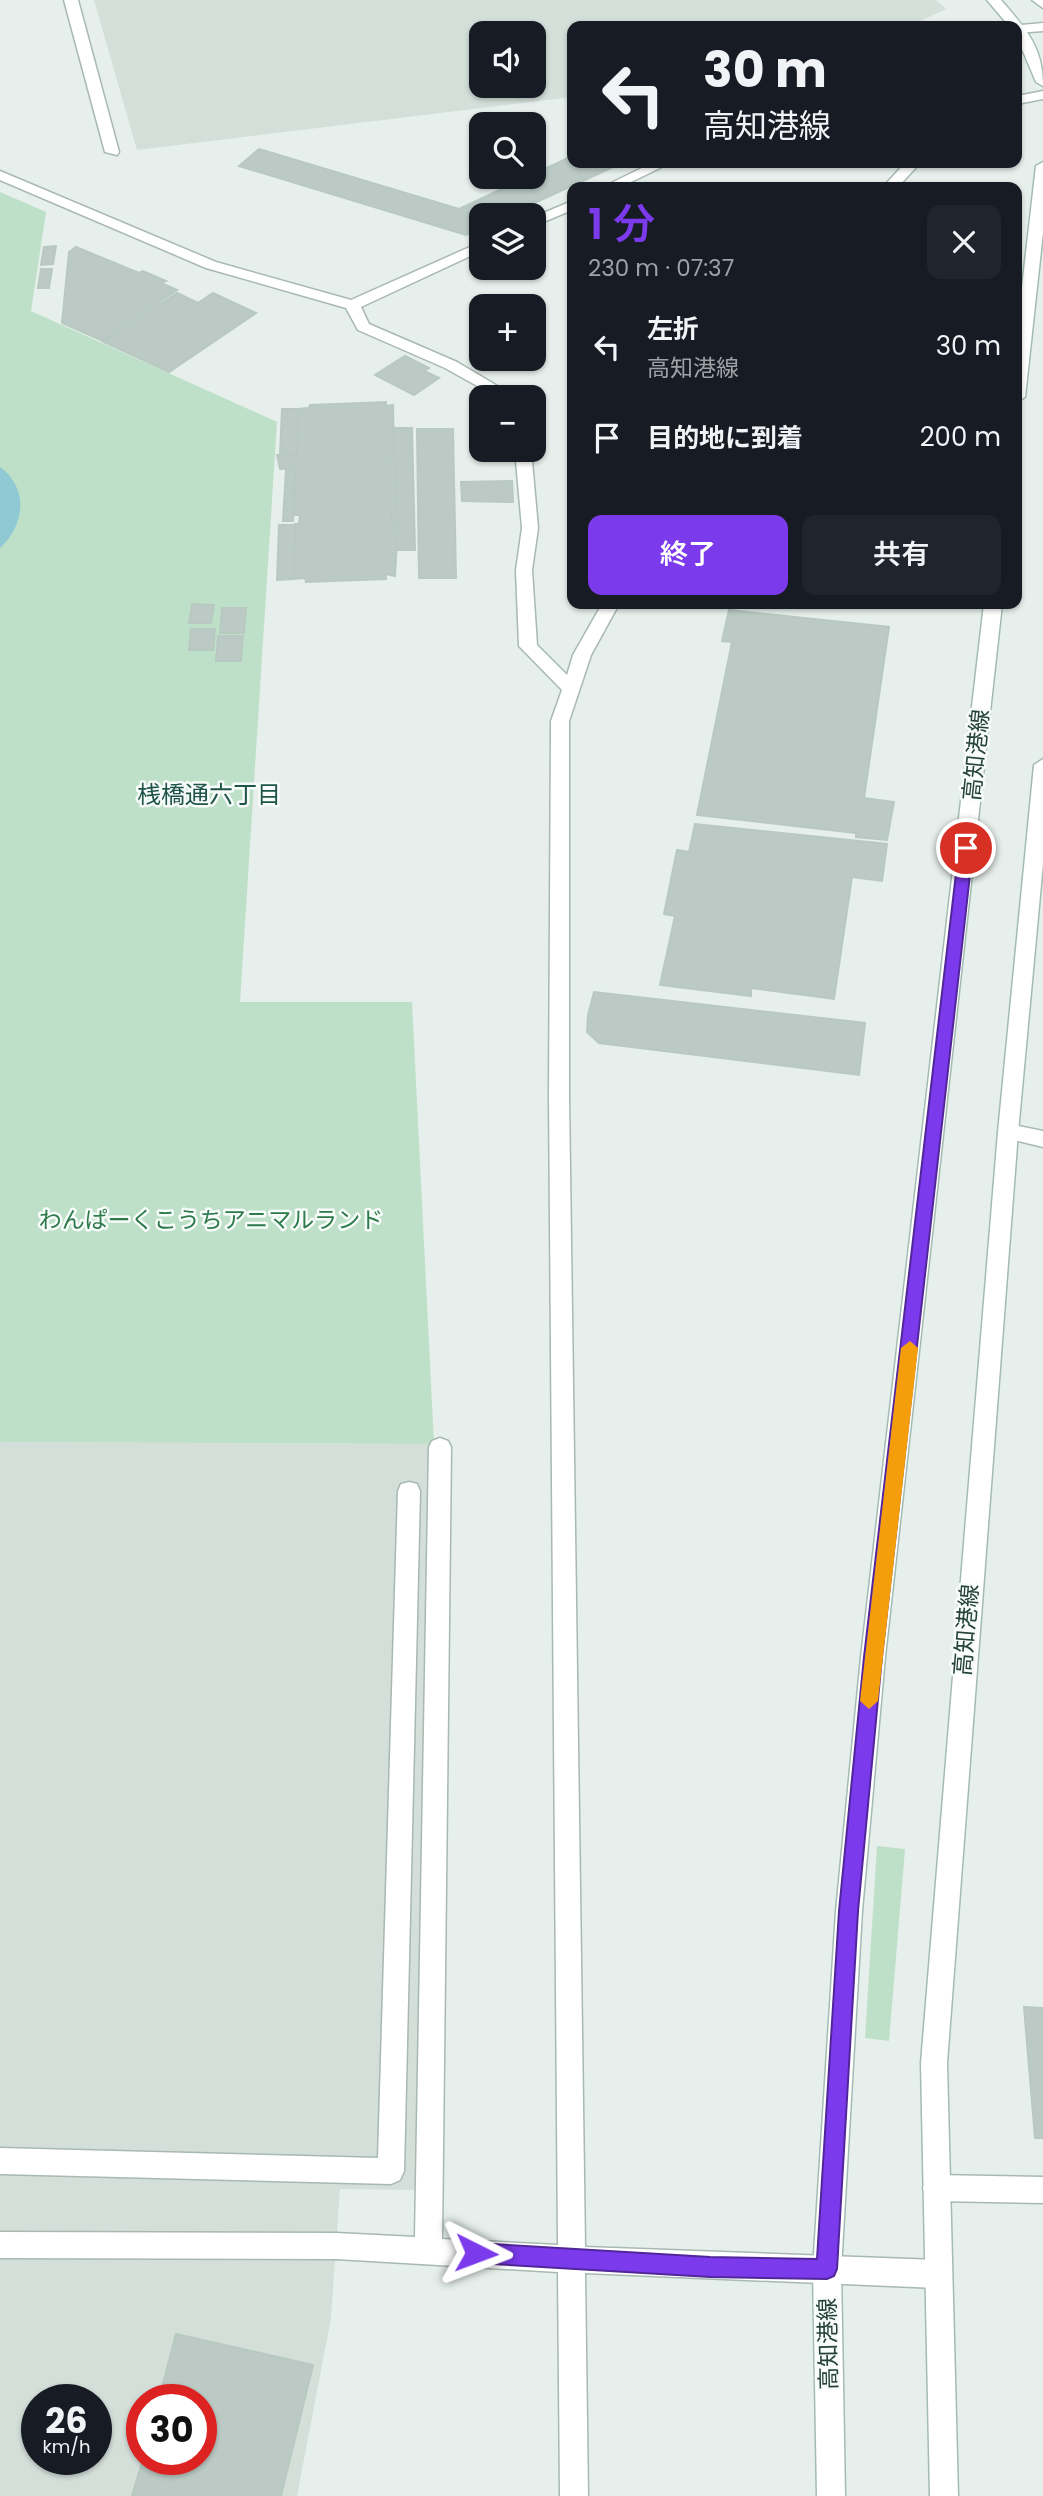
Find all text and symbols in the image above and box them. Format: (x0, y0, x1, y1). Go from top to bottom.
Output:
map controls (469, 21, 546, 462)
button: sound (469, 21, 546, 98)
text: 30 m (703, 36, 827, 104)
icon: left (588, 49, 679, 140)
text: 高知港線 (703, 103, 831, 148)
button: search (469, 112, 546, 189)
text: 1 分 (588, 195, 655, 254)
button: layers (469, 203, 546, 280)
button: close (927, 205, 1001, 279)
text: 230 m · 07:37 (588, 252, 734, 284)
button: + (469, 294, 546, 371)
text: 左折 (647, 311, 699, 347)
icon: left (588, 328, 626, 366)
text: 30 m (936, 328, 1001, 364)
text: 高知港線 (647, 352, 739, 384)
button: − (469, 385, 546, 462)
icon: arrive (588, 419, 626, 457)
text: 200 m (920, 419, 1001, 455)
text: 目的地に到着 (647, 420, 803, 456)
button: 終了 (588, 515, 788, 595)
button: 共有 (802, 515, 1001, 595)
street label: 高知港線 (955, 708, 997, 802)
district label: 桟橋通六丁目 (137, 778, 281, 811)
pin (936, 818, 996, 878)
icon: arrive (947, 829, 985, 867)
park label: わんぱーくこうちアニマルランド (39, 1204, 383, 1236)
street label: 高知港線 (946, 1583, 986, 1677)
position arrow (439, 2216, 513, 2290)
street label: 高知港線 (811, 2298, 845, 2390)
speed limit sign: 30 (126, 2384, 217, 2475)
text: 26 (45, 2396, 88, 2445)
text: km/h (43, 2434, 90, 2459)

